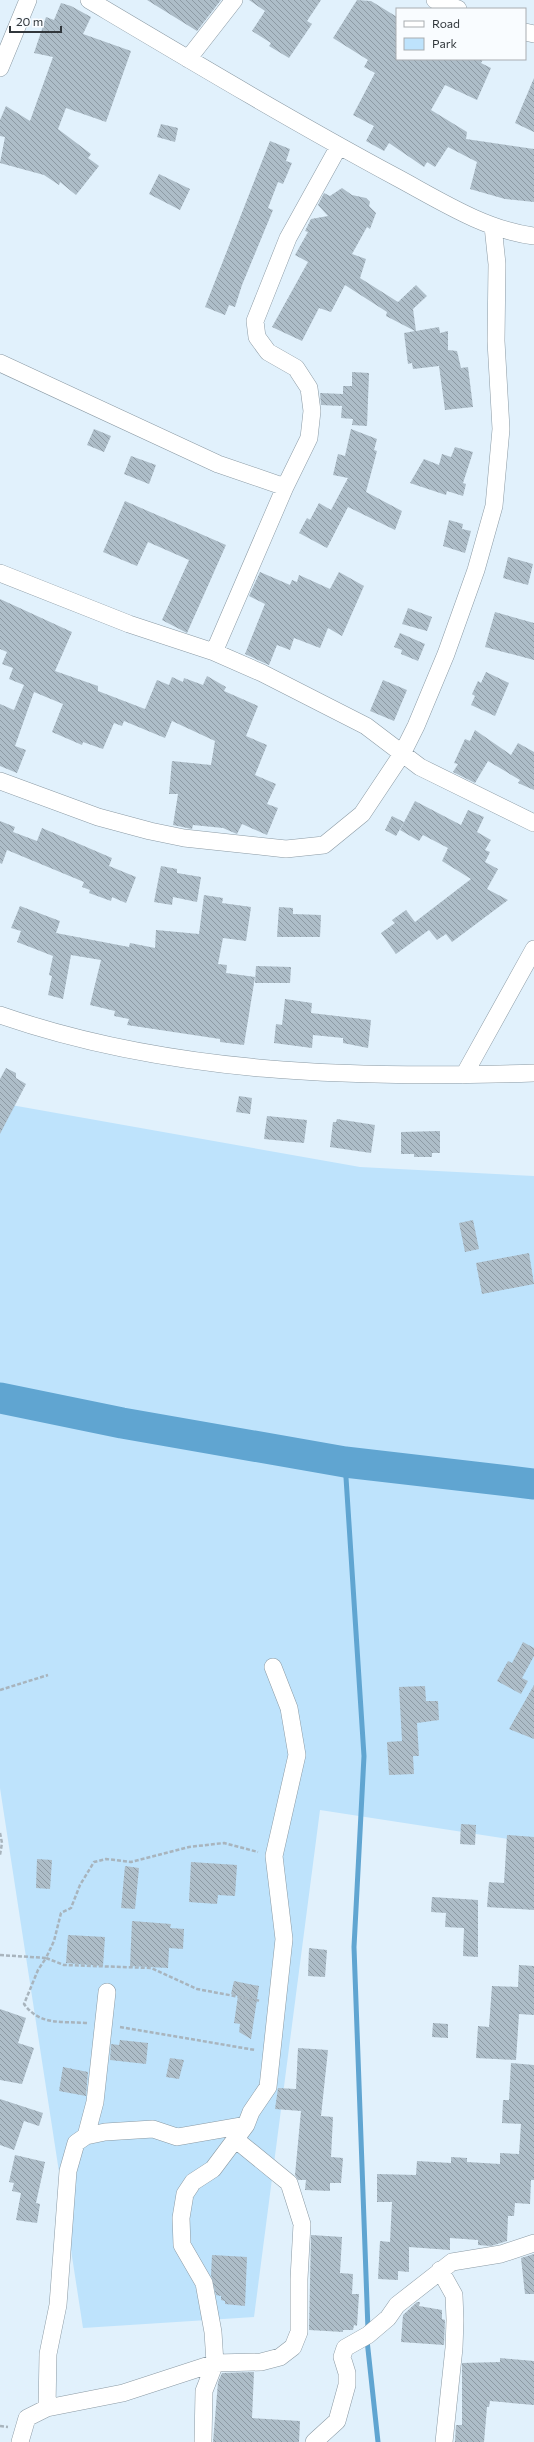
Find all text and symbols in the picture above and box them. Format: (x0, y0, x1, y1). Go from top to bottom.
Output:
scale bar (10, 8, 61, 34)
legend (396, 8, 526, 60)
text: 20 m (16, 14, 43, 28)
text: Road (432, 16, 460, 30)
text: Park (432, 36, 458, 50)

